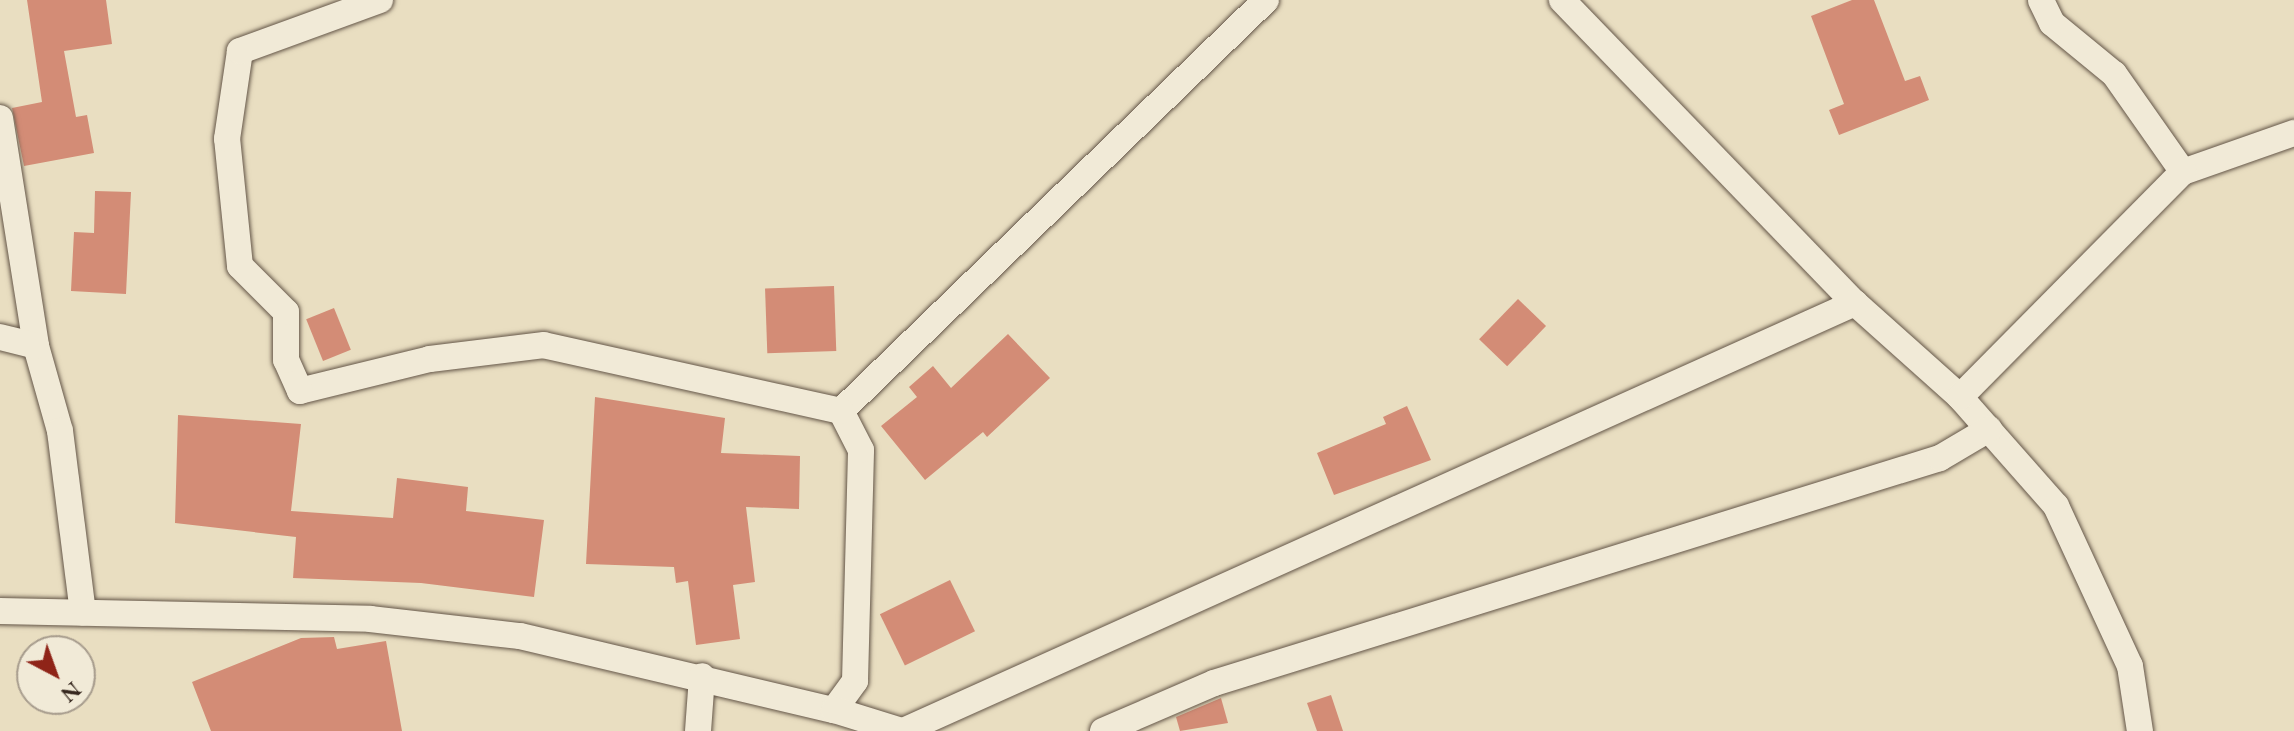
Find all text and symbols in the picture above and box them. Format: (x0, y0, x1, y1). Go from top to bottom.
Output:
north arrow (16, 635, 96, 715)
text: N (55, 675, 87, 709)

